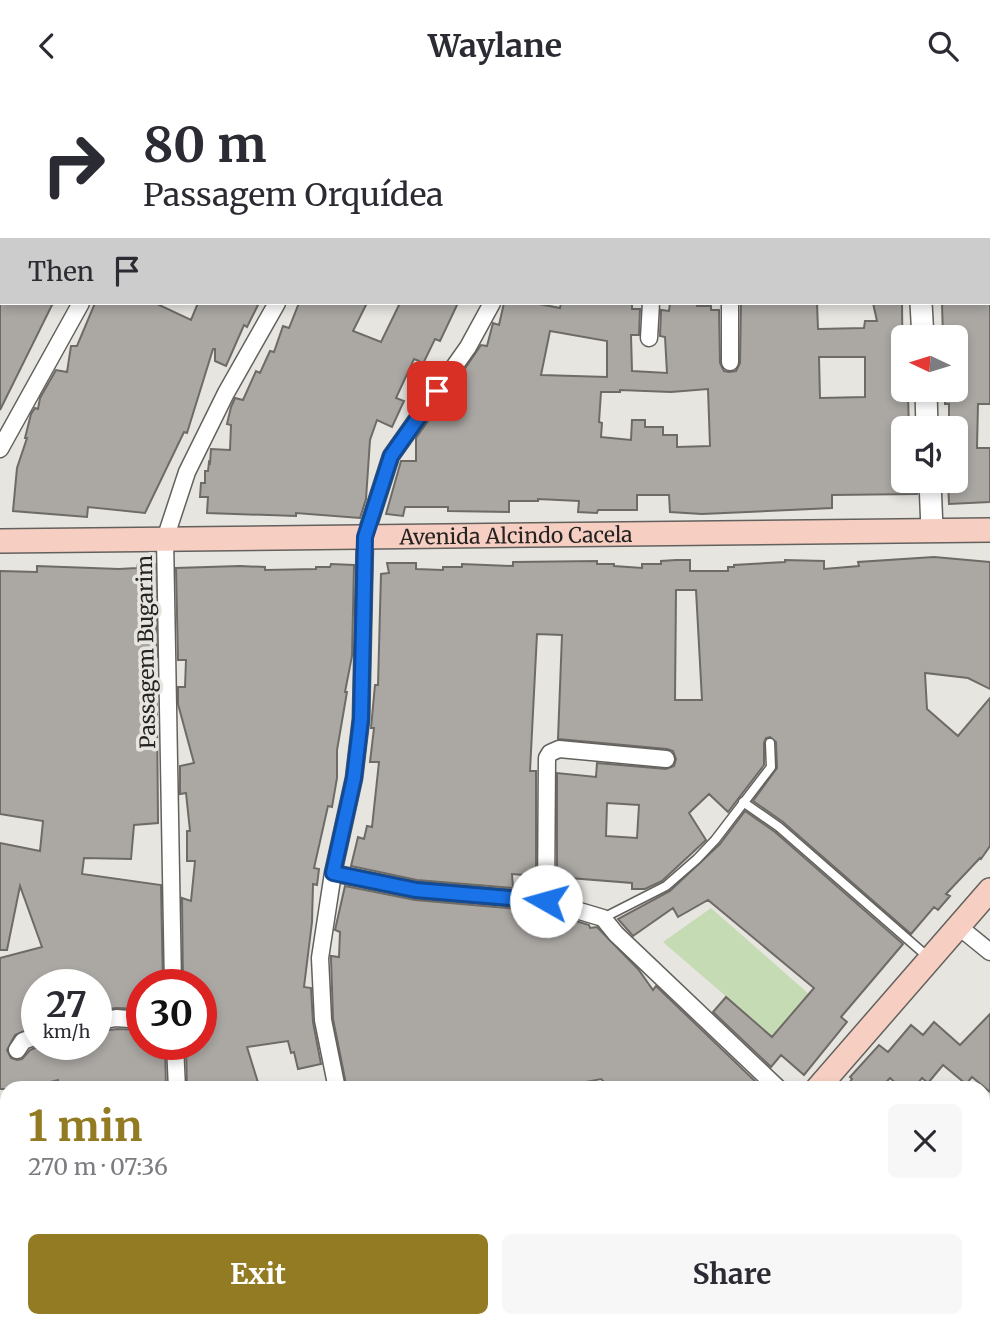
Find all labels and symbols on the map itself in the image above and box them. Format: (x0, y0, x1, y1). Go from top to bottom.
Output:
north arrow (891, 325, 968, 403)
pin (407, 361, 467, 421)
street label: Avenida Alcindo Cacela (398, 520, 633, 550)
street label: Passagem Bugarim (131, 555, 161, 749)
position arrow (509, 864, 583, 938)
speed limit sign: 30 (126, 969, 217, 1060)

